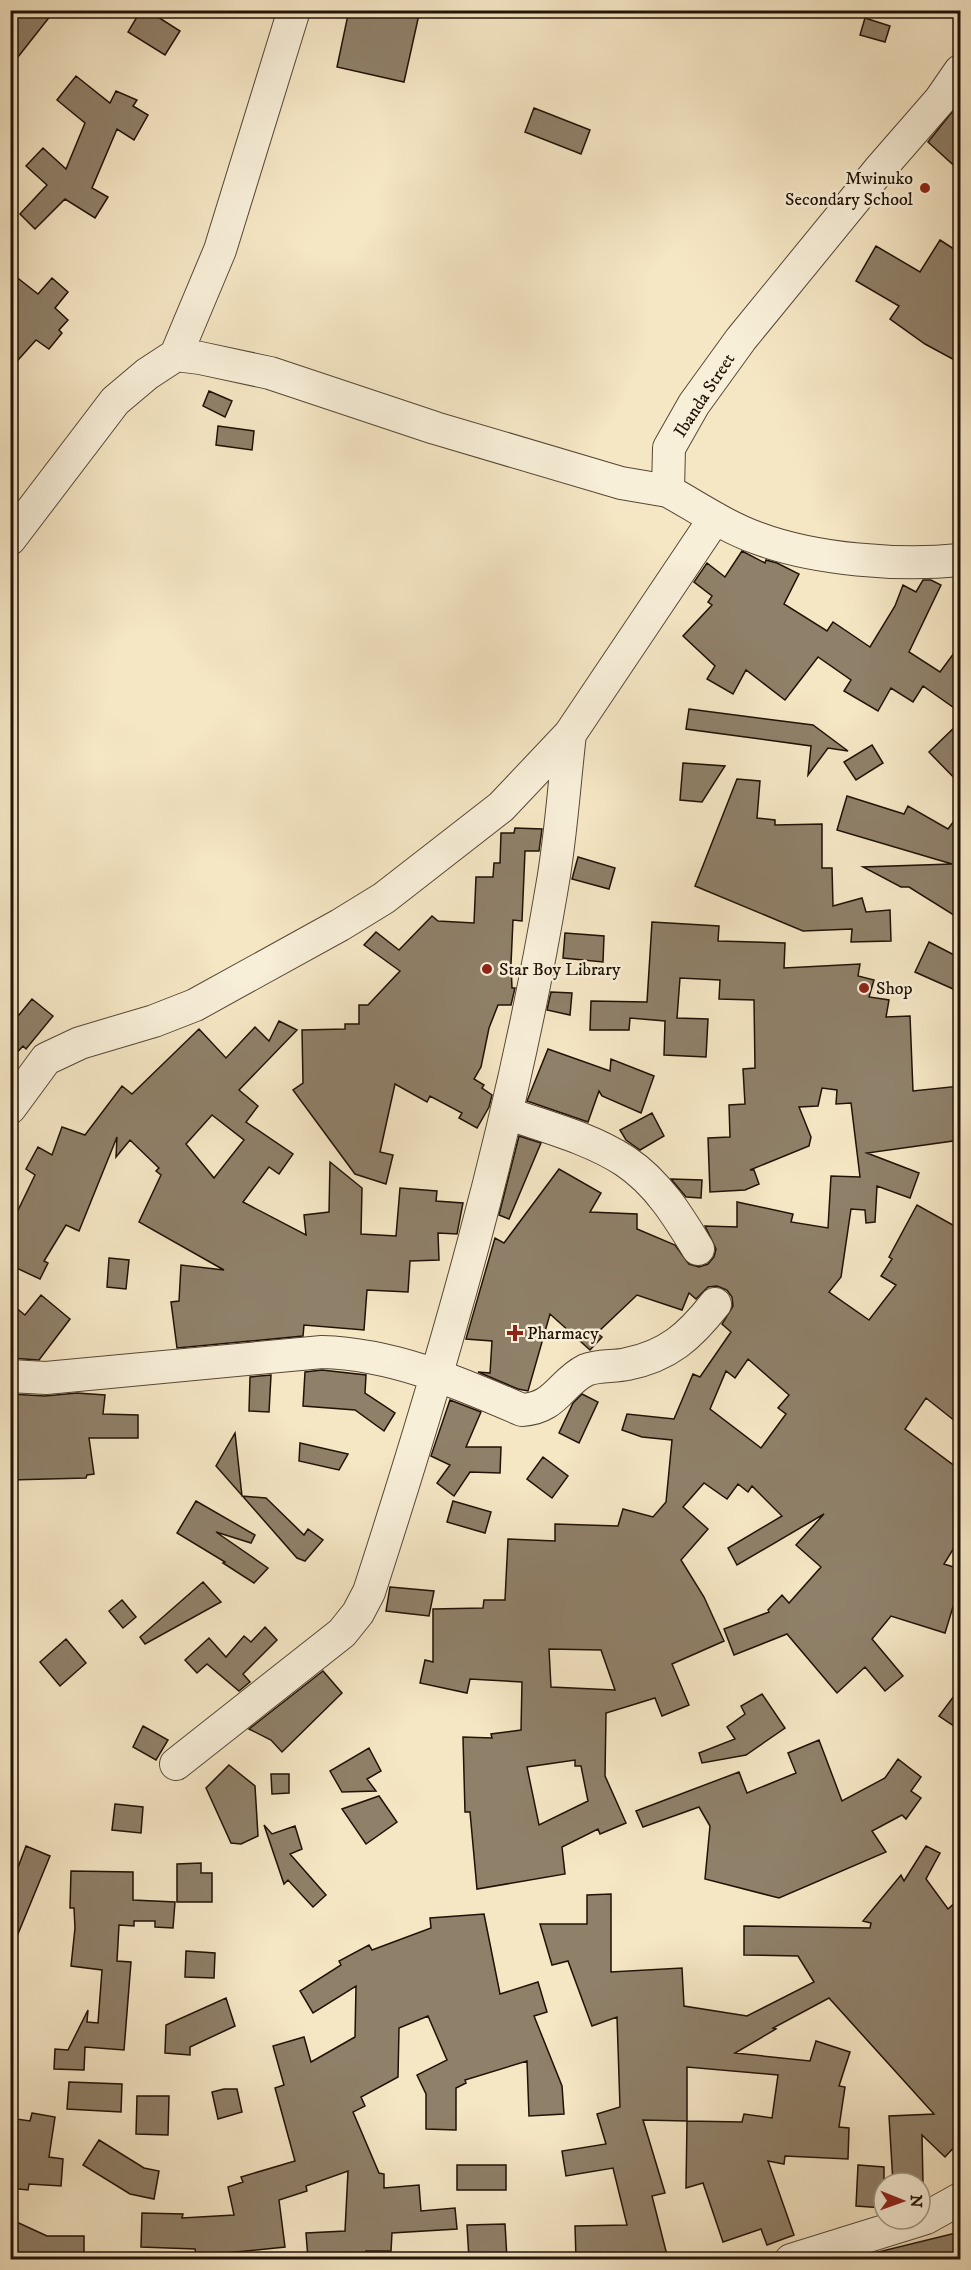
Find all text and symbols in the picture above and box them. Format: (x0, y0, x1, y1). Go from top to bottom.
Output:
place label: Mwinuko Secondary School (785, 168, 914, 211)
marker: Mwinuko Secondary School (918, 181, 932, 195)
street label: Ibanda Street (669, 349, 740, 442)
place label: Star Boy Library (499, 959, 621, 981)
marker: Star Boy Library (480, 962, 494, 976)
place label: Shop (876, 978, 913, 1000)
marker: Shop (857, 981, 871, 995)
place label: Pharmacy (527, 1323, 599, 1345)
marker: Pharmacy (508, 1326, 522, 1340)
north arrow (872, 2171, 932, 2231)
text: N (906, 2195, 926, 2208)

